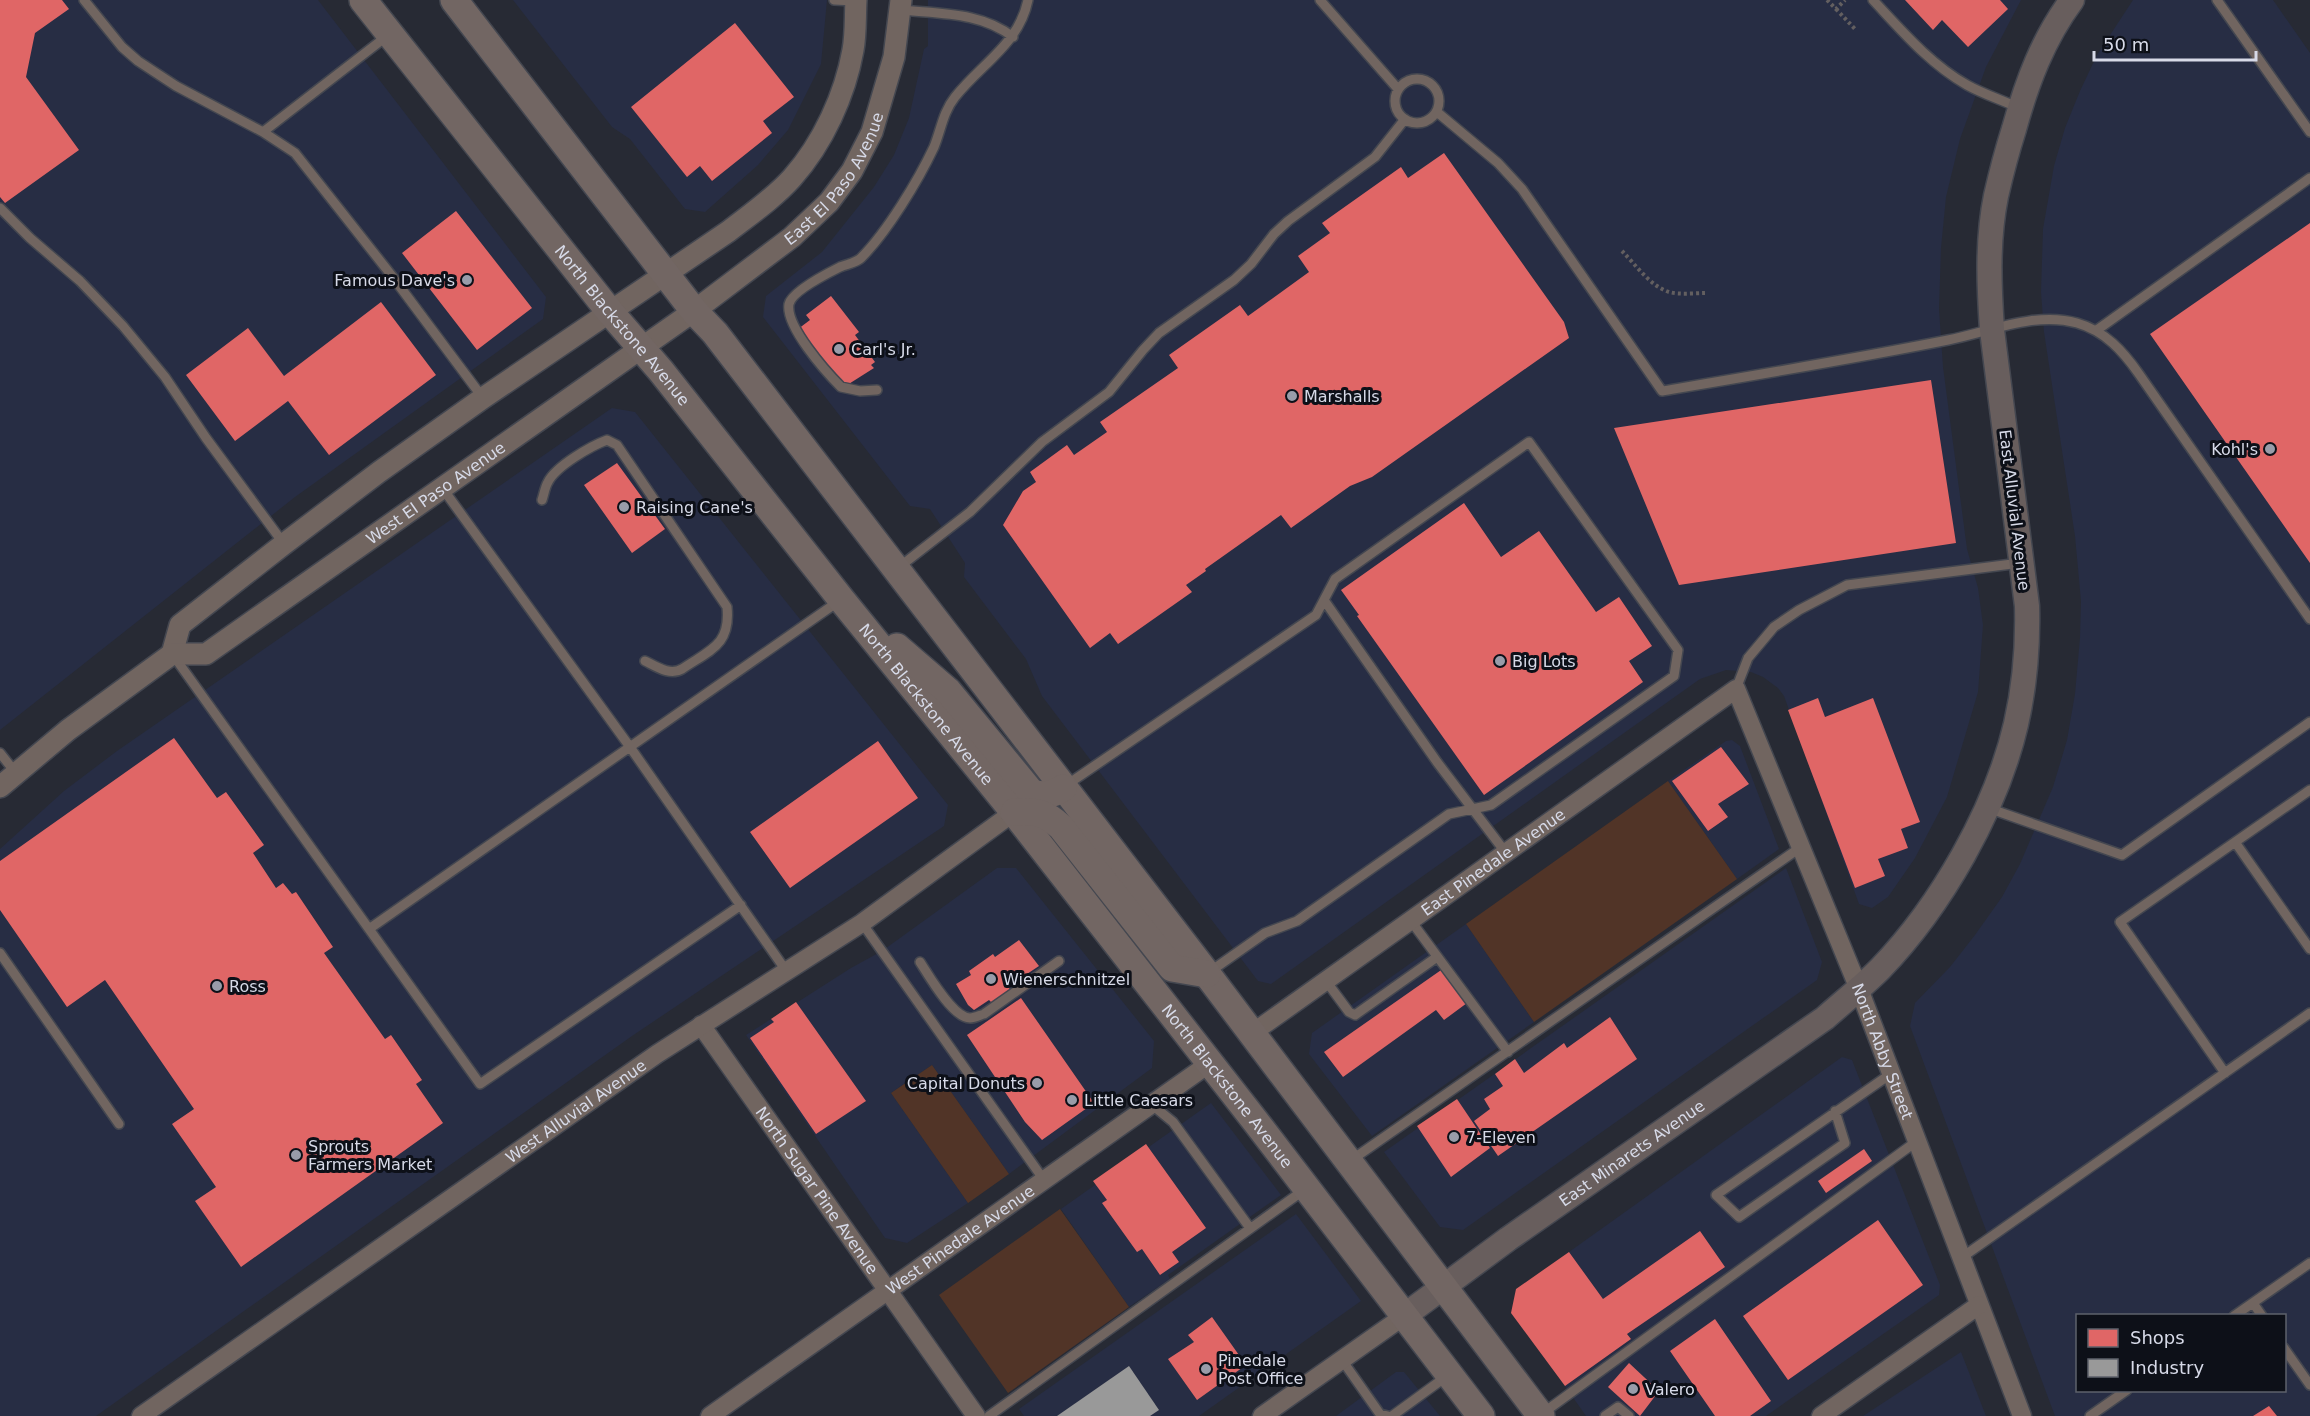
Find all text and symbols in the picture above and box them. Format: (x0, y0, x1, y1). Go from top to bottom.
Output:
scale bar (2094, 24, 2256, 62)
text: 50 m (2103, 34, 2149, 55)
street label: East El Paso Avenue (781, 110, 887, 249)
street label: North Blackstone Avenue (551, 241, 694, 409)
place label: Famous Dave's (334, 271, 455, 290)
marker: Famous Dave's (460, 273, 474, 287)
place label: Carl's Jr. (851, 340, 916, 359)
marker: Carl's Jr. (832, 342, 846, 356)
place label: Marshalls (1304, 387, 1380, 406)
marker: Marshalls (1285, 389, 1299, 403)
street label: East Alluvial Avenue (1995, 428, 2034, 592)
street label: West El Paso Avenue (363, 438, 509, 549)
place label: Kohl's (2211, 440, 2258, 459)
marker: Kohl's (2263, 442, 2277, 456)
place label: Raising Cane's (636, 498, 753, 517)
marker: Raising Cane's (617, 500, 631, 514)
street label: North Blackstone Avenue (855, 620, 997, 789)
place label: Big Lots (1512, 652, 1576, 671)
marker: Big Lots (1493, 654, 1507, 668)
street label: East Pinedale Avenue (1418, 805, 1569, 920)
place label: Wienerschnitzel (1003, 970, 1130, 989)
marker: Wienerschnitzel (984, 972, 998, 986)
place label: Ross (229, 977, 266, 996)
marker: Ross (210, 979, 224, 993)
street label: North Abby Street (1848, 981, 1917, 1122)
street label: North Blackstone Avenue (1158, 1000, 1297, 1172)
street label: West Alluvial Avenue (502, 1056, 650, 1167)
place label: Capital Donuts (907, 1074, 1025, 1093)
marker: Capital Donuts (1030, 1076, 1044, 1090)
place label: Little Caesars (1084, 1091, 1193, 1110)
marker: Little Caesars (1065, 1093, 1079, 1107)
street label: East Minarets Avenue (1555, 1096, 1708, 1211)
street label: North Sugar Pine Avenue (751, 1103, 882, 1278)
place label: 7-Eleven (1466, 1128, 1536, 1147)
marker: 7-Eleven (1447, 1130, 1461, 1144)
place label: Sprouts Farmers Market (308, 1137, 432, 1174)
marker: Sprouts Farmers Market (289, 1148, 303, 1162)
street label: West Pinedale Avenue (882, 1181, 1038, 1299)
legend (2076, 1314, 2286, 1392)
text: Shops (2130, 1327, 2185, 1348)
place label: Pinedale Post Office (1218, 1351, 1303, 1388)
text: Industry (2130, 1357, 2204, 1378)
marker: Pinedale Post Office (1199, 1362, 1213, 1376)
place label: Valero (1645, 1380, 1695, 1399)
marker: Valero (1626, 1382, 1640, 1396)

